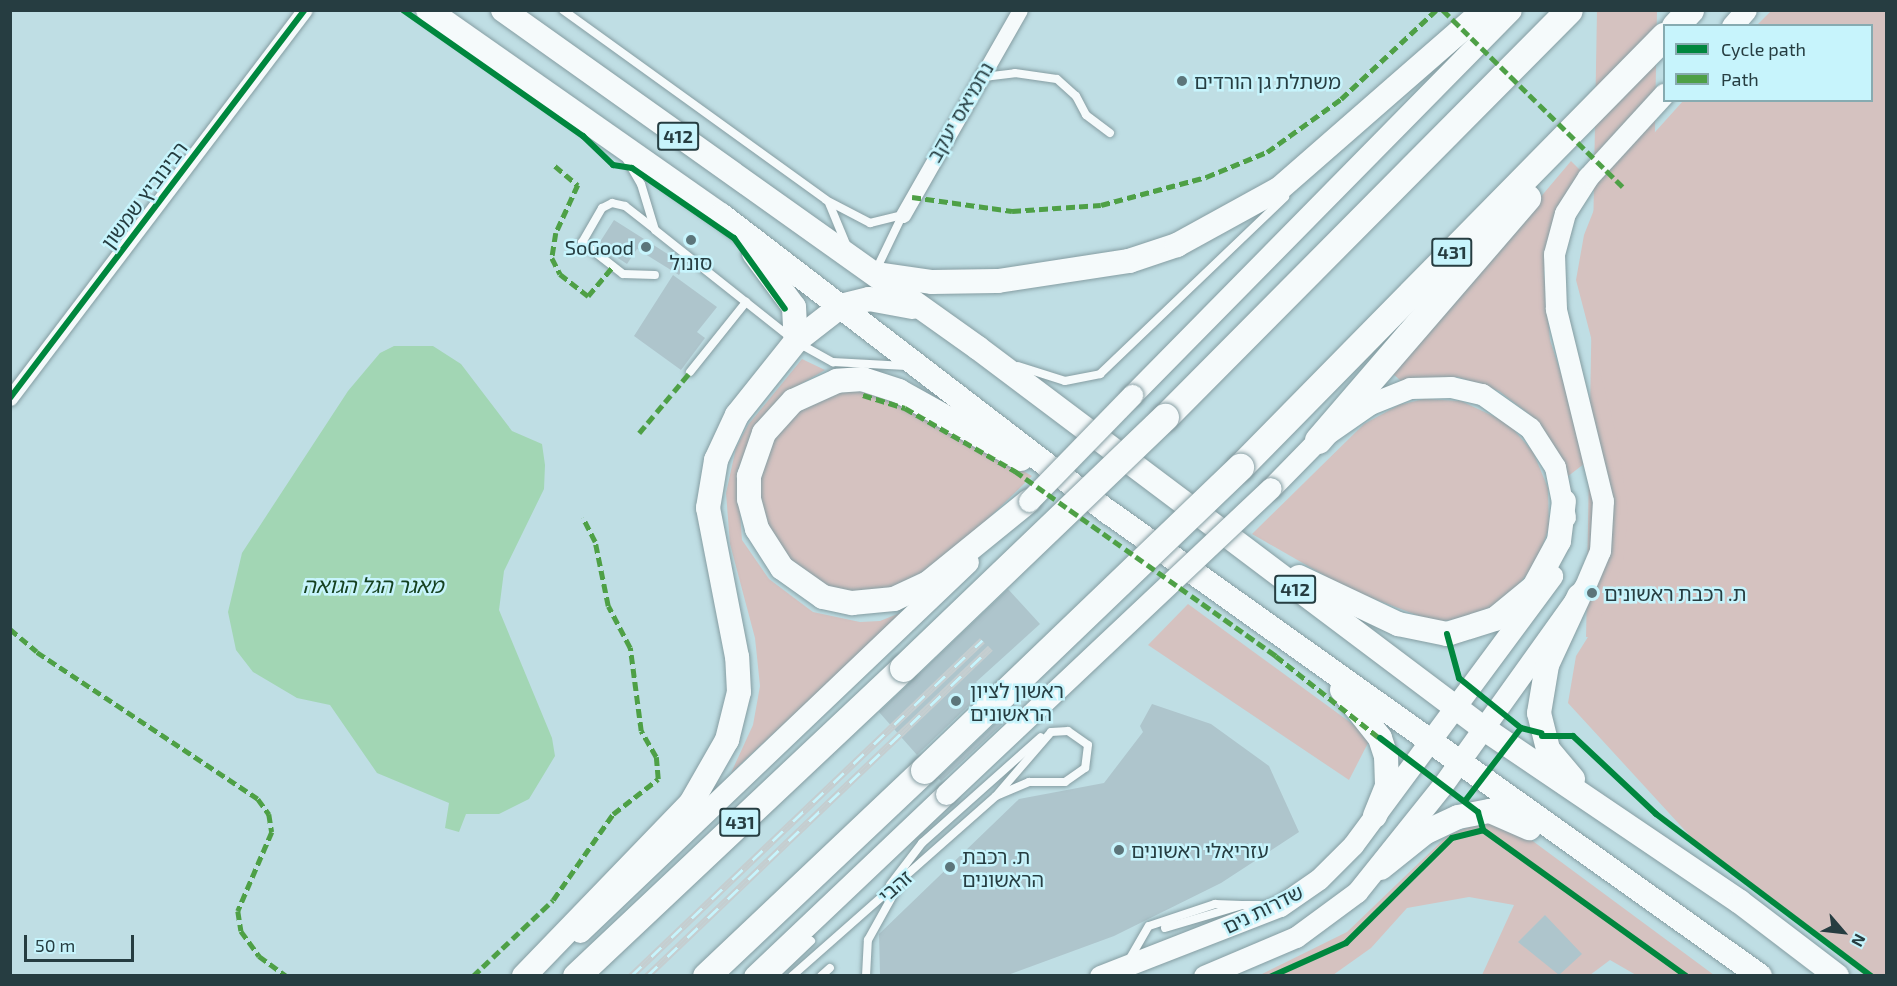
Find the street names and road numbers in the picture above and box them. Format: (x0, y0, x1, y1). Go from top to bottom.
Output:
street label: נחמיאס יעקב (922, 58, 998, 166)
road number: 412 (657, 121, 699, 151)
street label: רבינוביץ שמשון (96, 137, 192, 253)
road number: 431 (1431, 237, 1473, 267)
road number: 412 (1274, 574, 1316, 604)
road number: 431 (719, 807, 761, 837)
street label: זהבי (873, 865, 917, 907)
street label: שדרות נים (1219, 879, 1307, 939)

